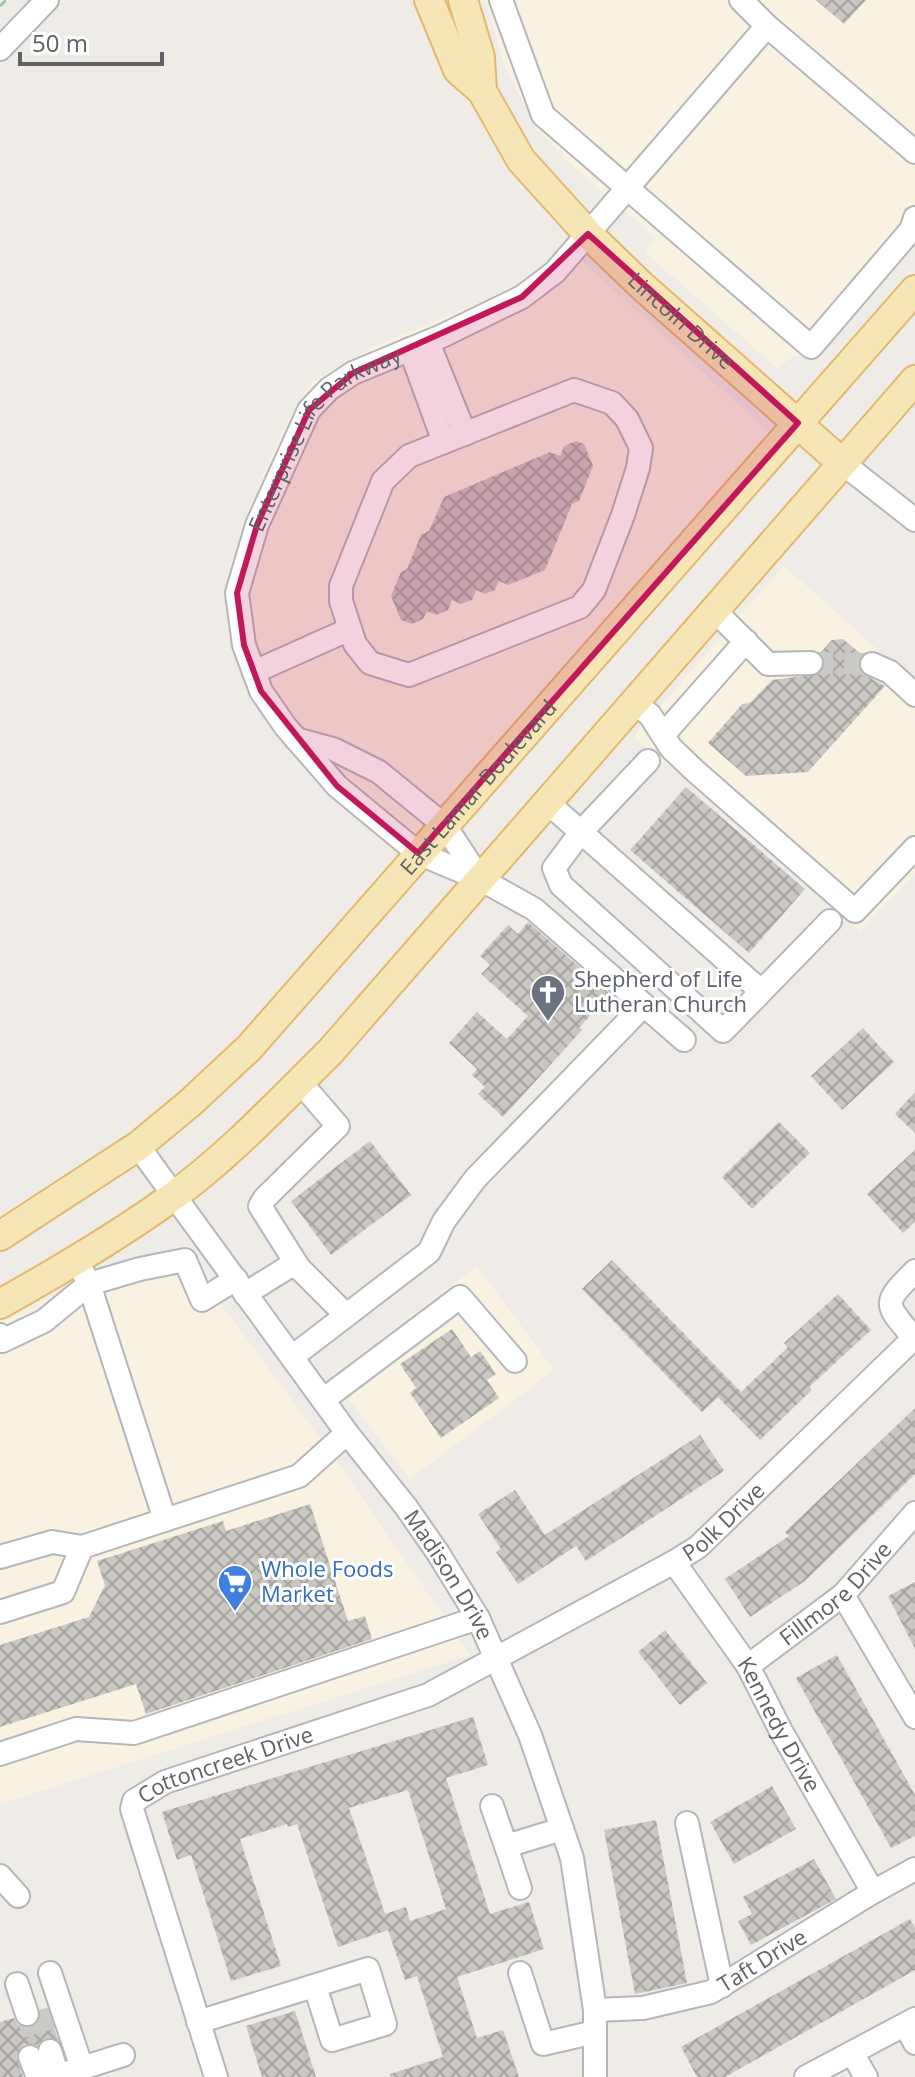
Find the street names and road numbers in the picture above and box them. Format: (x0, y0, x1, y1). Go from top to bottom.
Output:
street label: Lincoln Drive (622, 265, 742, 375)
street label: Enterprise Life Parkway (240, 338, 406, 536)
street label: East Lamar Boulevard (392, 692, 563, 881)
street label: Polk Drive (676, 1475, 770, 1567)
street label: Madison Drive (398, 1503, 502, 1644)
street label: Fillmore Drive (773, 1534, 898, 1652)
street label: Kennedy Drive (732, 1650, 829, 1797)
street label: Cottoncreek Drive (131, 1718, 317, 1810)
street label: Taft Drive (712, 1921, 812, 1998)

